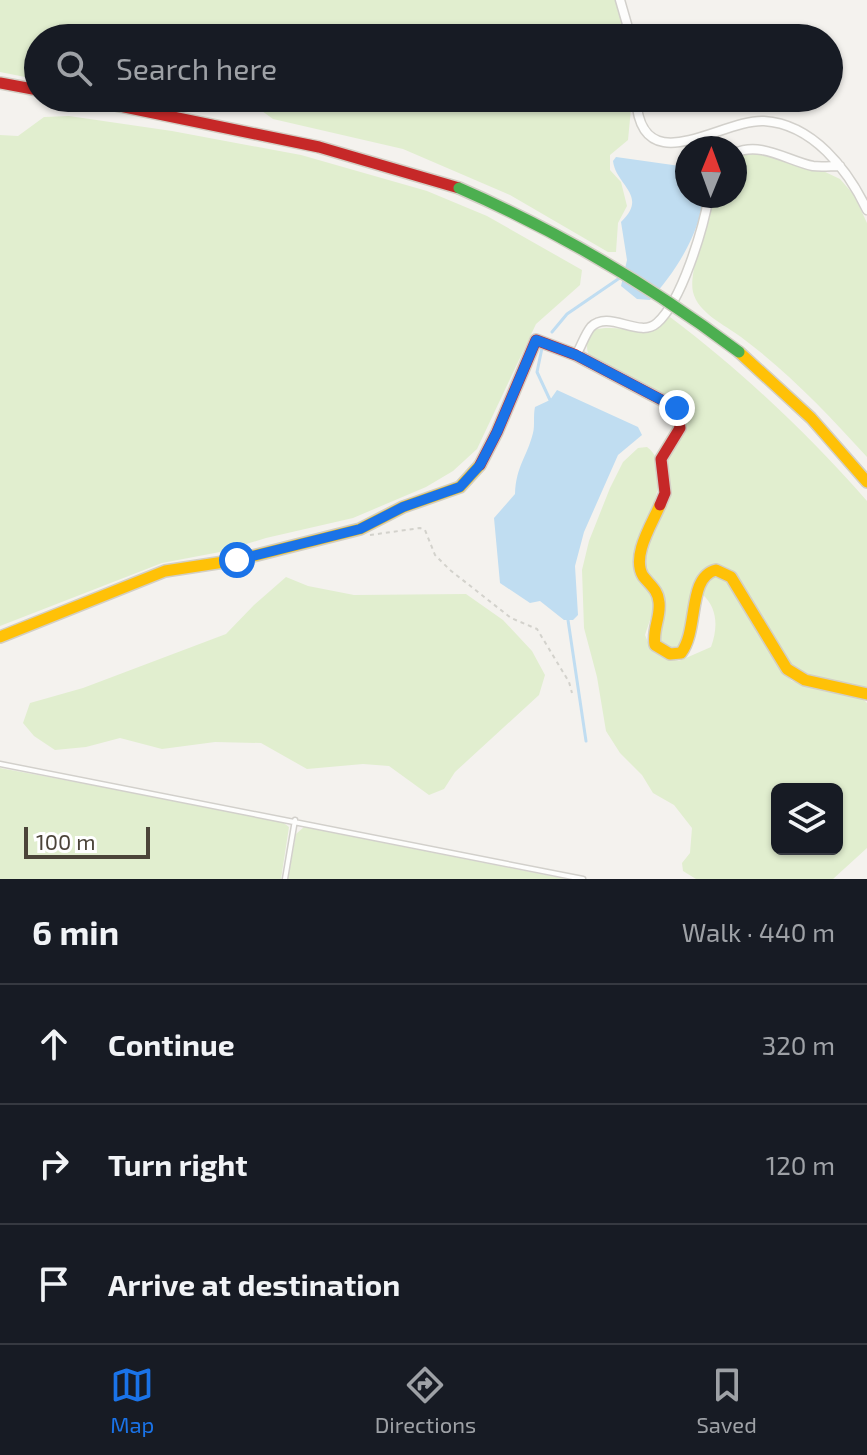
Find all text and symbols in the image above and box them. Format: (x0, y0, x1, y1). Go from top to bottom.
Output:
search box (24, 24, 843, 112)
icon: search (52, 46, 96, 90)
text: Search here (116, 50, 277, 86)
north arrow (675, 136, 747, 208)
route end (659, 390, 695, 426)
route start (219, 542, 255, 578)
map controls (771, 783, 843, 855)
button: layers (771, 783, 843, 855)
scale bar (24, 823, 150, 859)
text: 100 m (36, 828, 95, 854)
text: 6 min (32, 911, 119, 952)
text: Walk · 440 m (682, 916, 835, 947)
icon: ahead (32, 1022, 76, 1066)
text: Continue (108, 1026, 235, 1062)
text: 320 m (762, 1029, 835, 1060)
icon: right (32, 1142, 76, 1186)
text: Turn right (108, 1146, 248, 1182)
text: 120 m (766, 1149, 835, 1180)
icon: arrive (32, 1262, 76, 1306)
text: Arrive at destination (108, 1266, 400, 1302)
tab: Map (110, 1363, 154, 1437)
tab: Directions (375, 1363, 476, 1437)
tab: Saved (696, 1363, 757, 1437)

